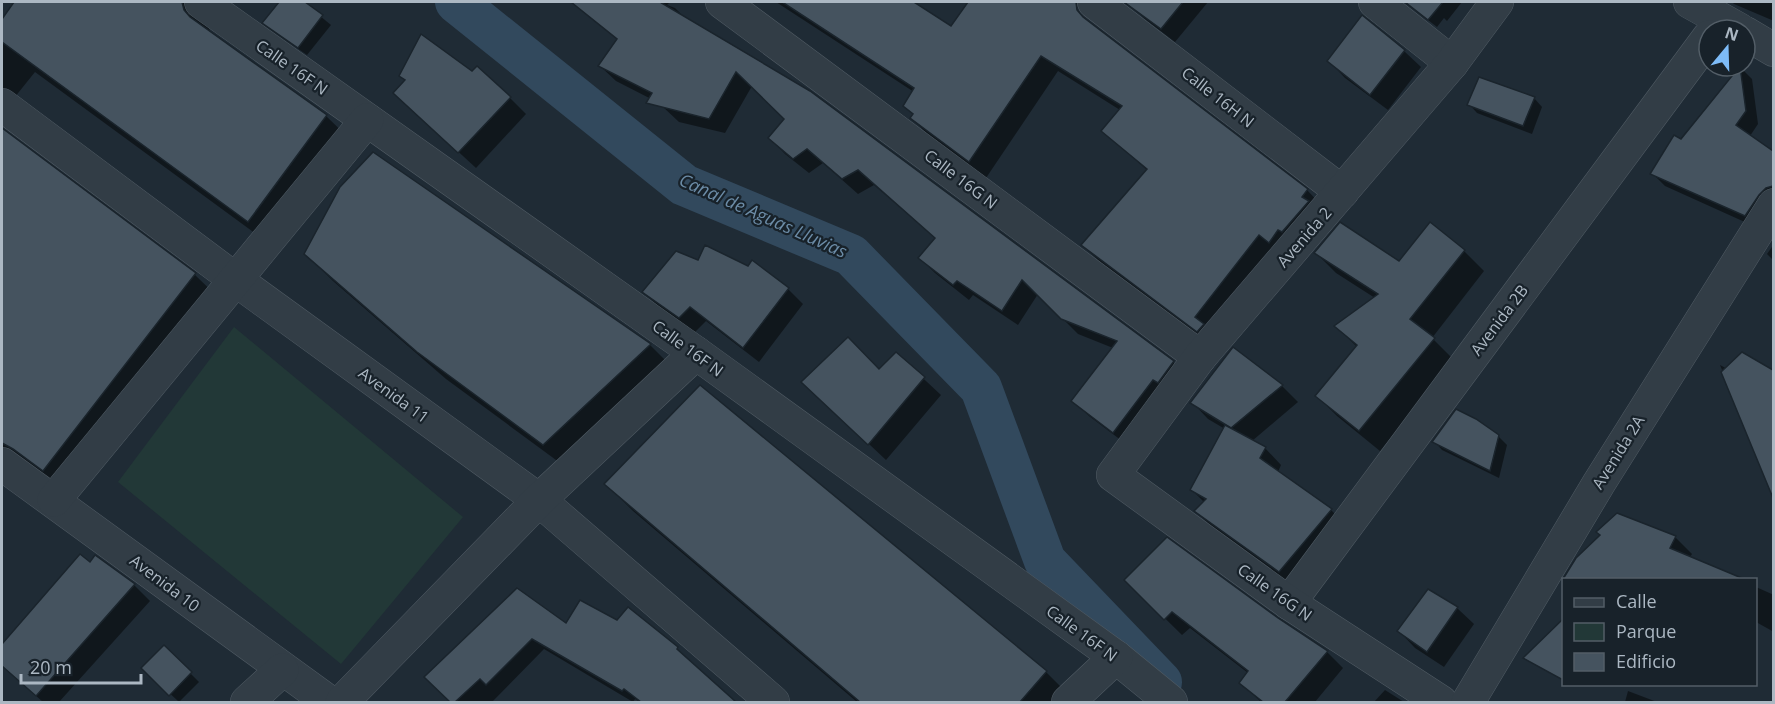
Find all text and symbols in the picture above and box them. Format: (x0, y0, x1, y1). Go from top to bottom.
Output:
north arrow (1697, 18, 1757, 78)
text: N (1722, 21, 1742, 46)
street label: Calle 16F N (252, 34, 332, 100)
street label: Calle 16H N (1177, 62, 1259, 132)
street label: Calle 16G N (920, 144, 1002, 214)
water label: Canal de Aguas Lluvias (676, 167, 851, 263)
street label: Avenida 2 (1272, 202, 1336, 272)
street label: Avenida 2B (1465, 280, 1533, 360)
street label: Calle 16F N (648, 315, 728, 381)
street label: Avenida 11 (354, 362, 434, 428)
street label: Avenida 2A (1587, 410, 1650, 493)
street label: Avenida 10 (126, 550, 204, 616)
street label: Calle 16G N (1233, 558, 1317, 626)
legend (1562, 578, 1757, 686)
text: Calle (1616, 589, 1657, 613)
street label: Calle 16F N (1042, 600, 1122, 666)
text: Parque (1616, 619, 1676, 643)
scale bar (21, 647, 141, 685)
text: Edificio (1616, 649, 1676, 673)
text: 20 m (30, 655, 72, 679)

